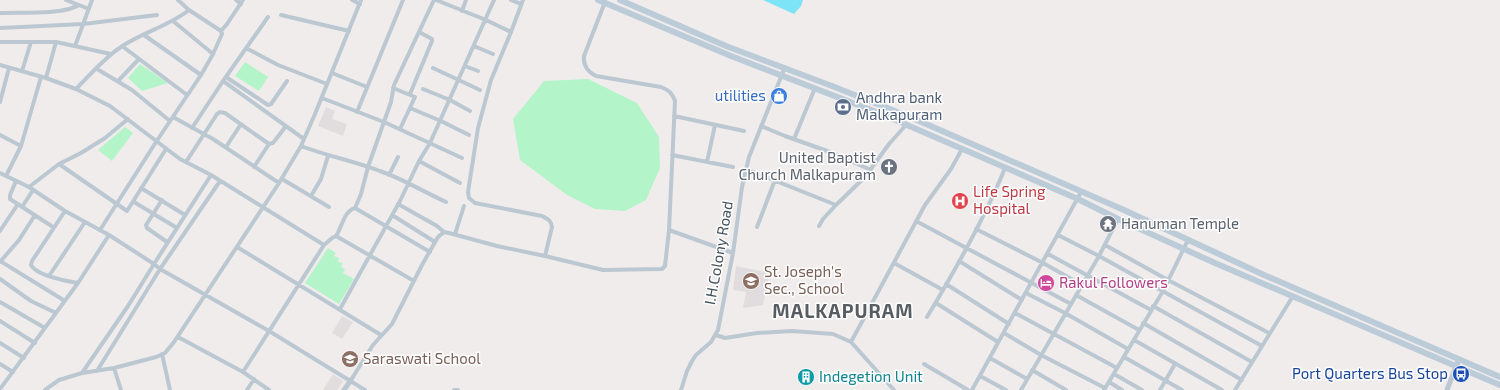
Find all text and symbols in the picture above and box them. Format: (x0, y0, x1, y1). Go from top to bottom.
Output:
place label: utilities (715, 86, 766, 104)
shop icon: utilities (769, 86, 789, 106)
place label: Andhra bank Malkapuram (856, 88, 942, 123)
bank icon: Andhra bank Malkapuram (833, 97, 853, 117)
place label: United Baptist Church Malkapuram (739, 148, 876, 183)
church icon: United Baptist Church Malkapuram (879, 157, 899, 177)
place label: Life Spring Hospital (973, 182, 1046, 217)
hospital icon: Life Spring Hospital (950, 191, 970, 211)
street label: I.H.Colony Road (700, 200, 736, 306)
temple icon: Hanuman Temple (1098, 214, 1118, 234)
place label: Hanuman Temple (1121, 214, 1239, 232)
place label: St. Joseph's Sec., School (764, 262, 845, 297)
school or university icon: St. Joseph's Sec., School (741, 271, 761, 291)
hotel icon: Rakul Followers (1036, 273, 1056, 293)
place label: Rakul Followers (1059, 273, 1168, 291)
district label: MALKAPURAM (772, 299, 914, 322)
school or university icon: Saraswati School (340, 349, 360, 369)
place label: Saraswati School (363, 349, 481, 367)
place label: Port Quarters Bus Stop (1292, 364, 1448, 383)
bus stop icon: Port Quarters Bus Stop (1451, 364, 1471, 384)
building icon: Indegetion Unit (796, 367, 816, 387)
place label: Indegetion Unit (819, 367, 923, 385)

